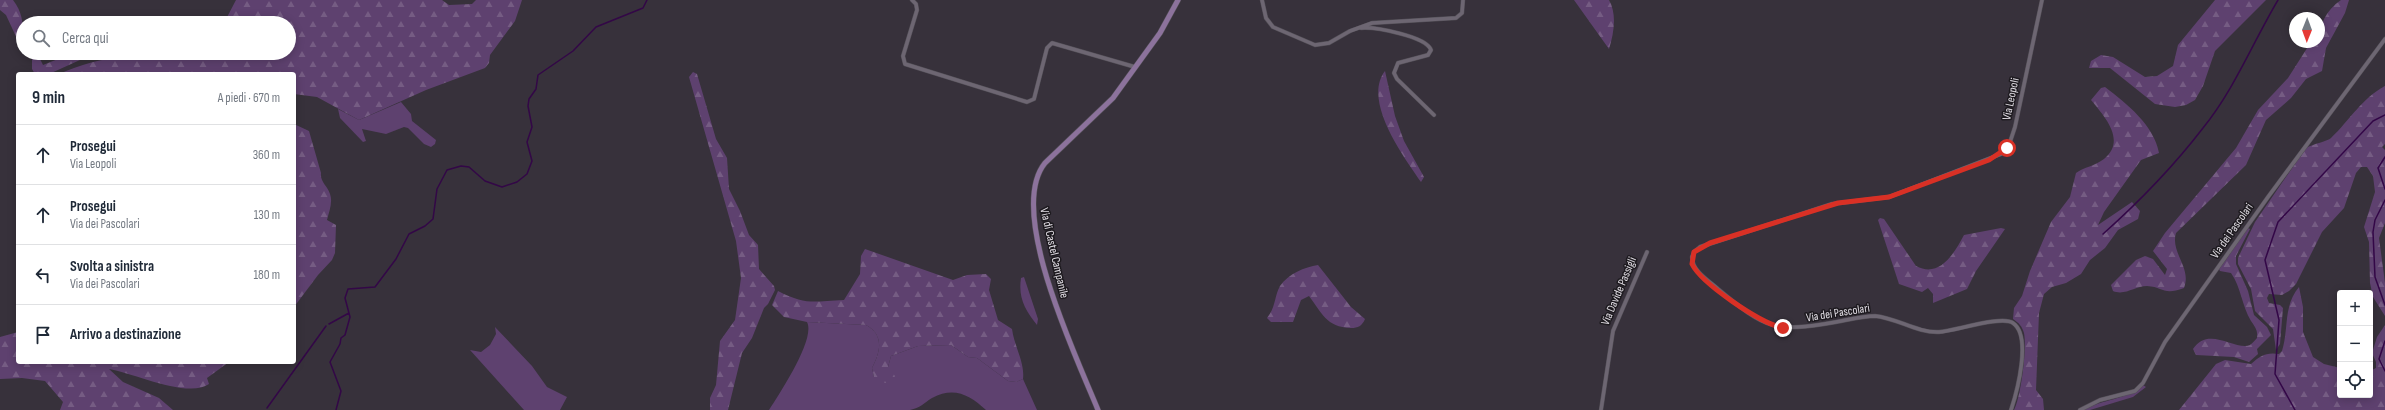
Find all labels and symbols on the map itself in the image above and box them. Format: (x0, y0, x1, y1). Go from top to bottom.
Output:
north arrow (2289, 12, 2325, 48)
street label: Via Leopoli (1999, 76, 2023, 122)
route start (1998, 139, 2016, 157)
street label: Via dei Pascolari (2207, 200, 2257, 262)
street label: Via di Castel Campanile (1036, 206, 1072, 300)
street label: Via Davide Passigli (1598, 255, 1640, 327)
street label: Via dei Pascolari (1805, 301, 1871, 325)
route end (1774, 319, 1792, 337)

